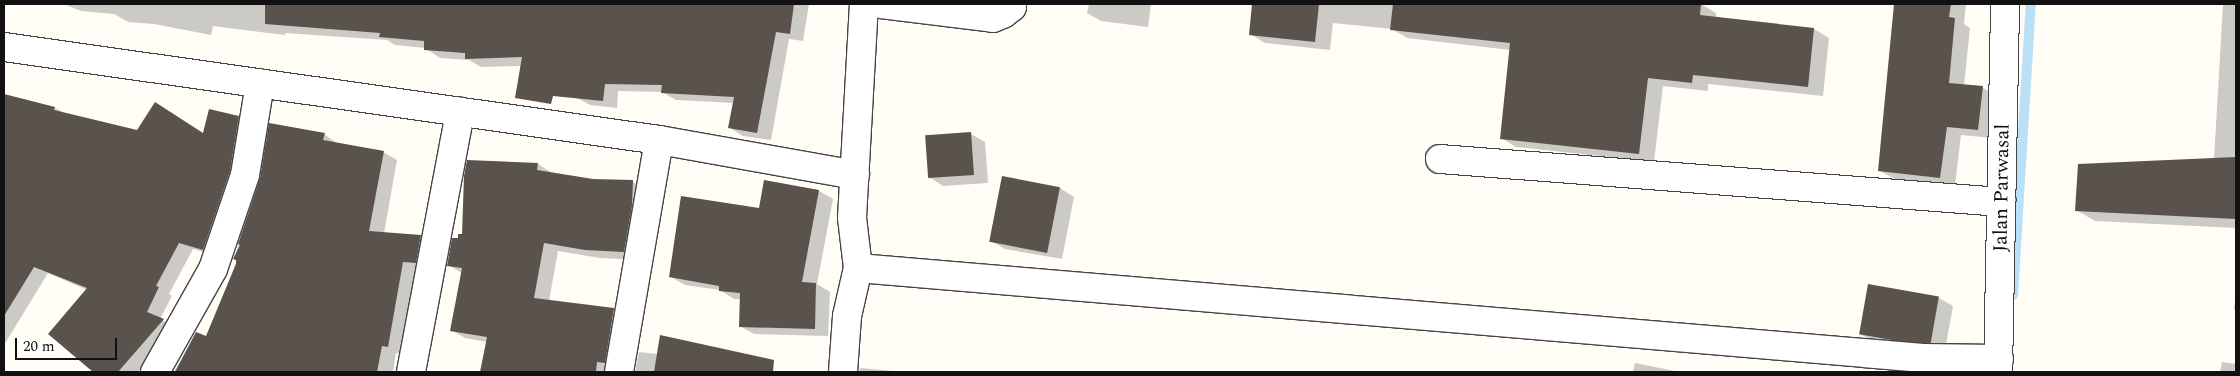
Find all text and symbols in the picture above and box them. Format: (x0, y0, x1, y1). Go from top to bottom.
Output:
street label: Jalan Parwasal (1989, 124, 2015, 252)
scale bar (18, 328, 120, 360)
text: 20 m (23, 335, 55, 358)

